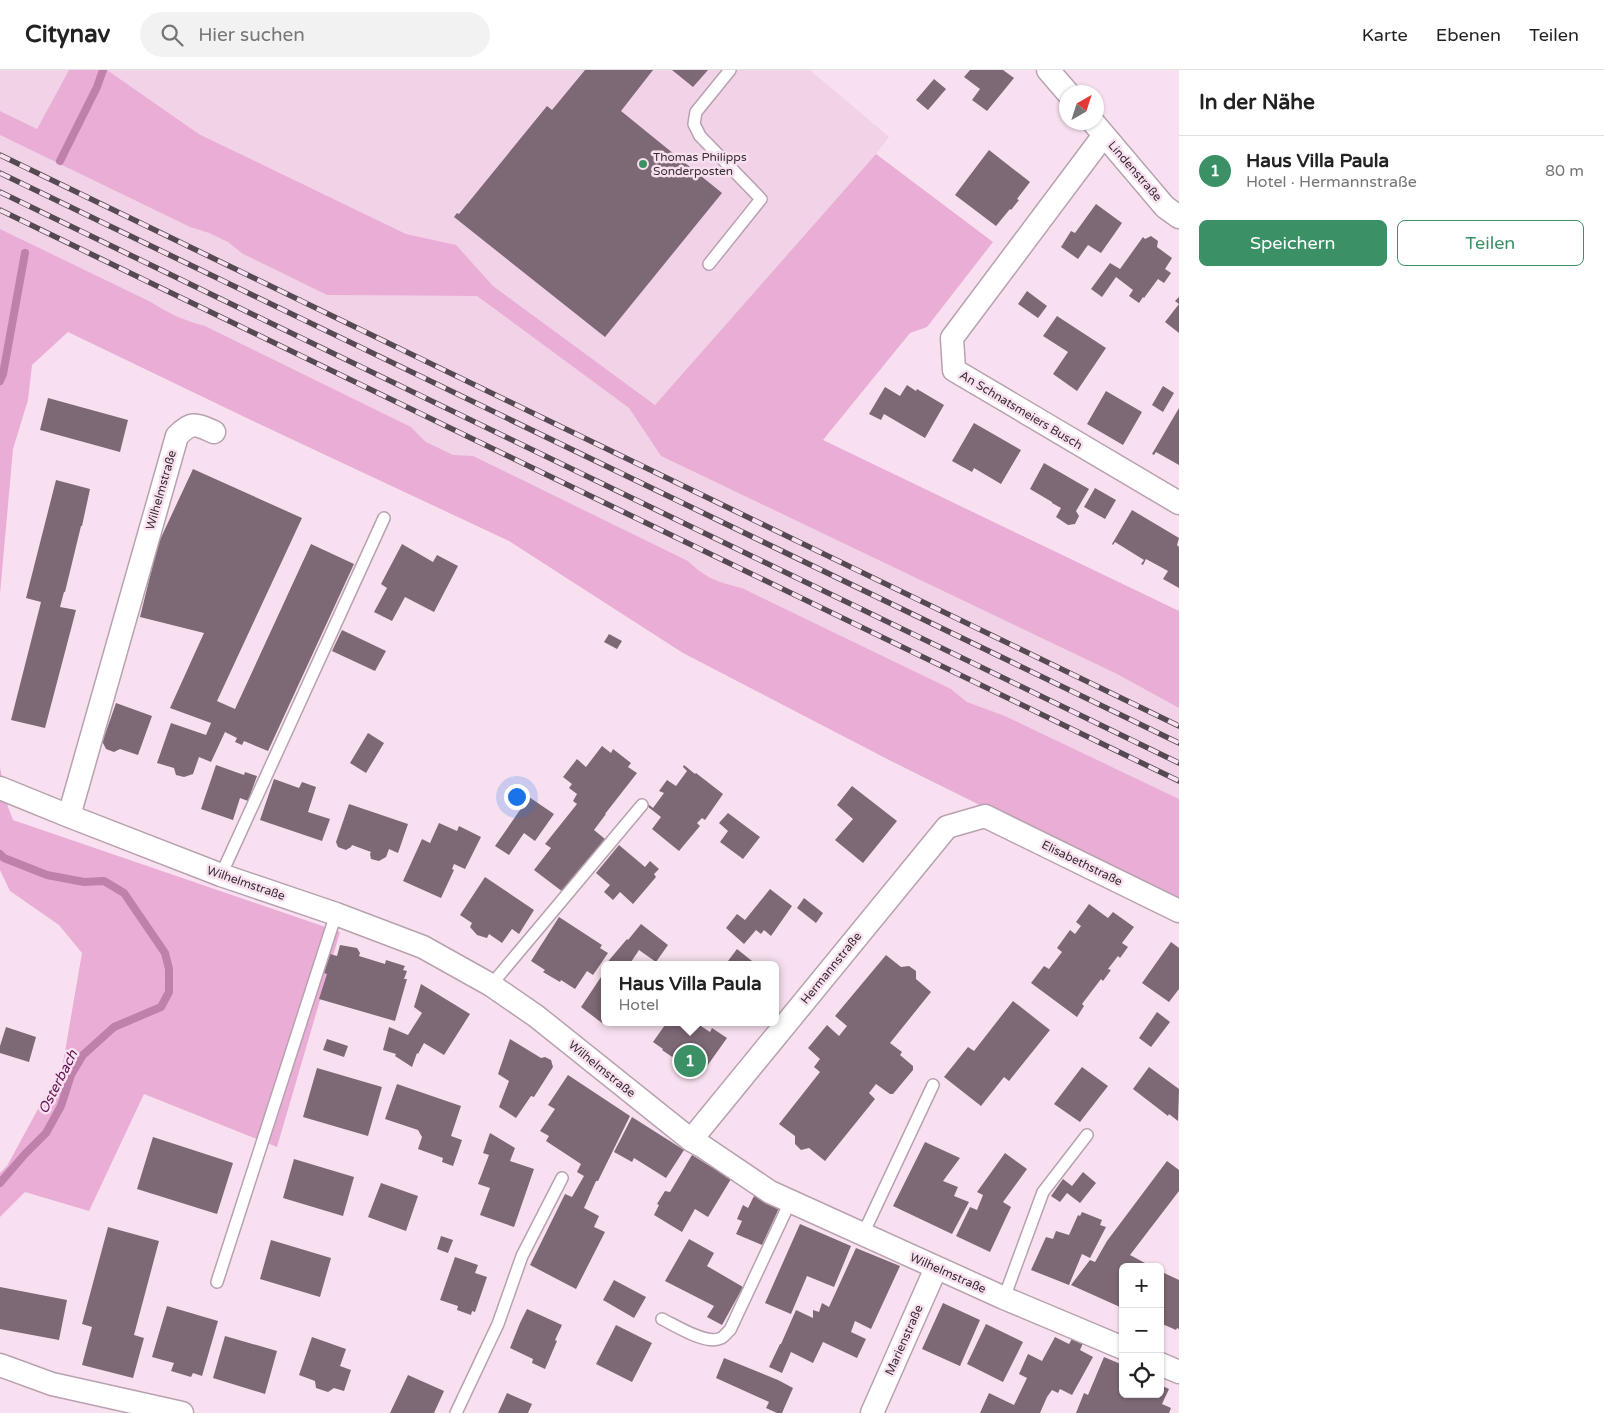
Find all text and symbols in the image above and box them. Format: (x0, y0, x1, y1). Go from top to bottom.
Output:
search box (140, 12, 490, 57)
text: Citynav (25, 20, 110, 49)
icon: search (158, 21, 186, 49)
text: Hier suchen (198, 24, 305, 46)
text: Karte (1362, 24, 1408, 46)
text: Ebenen (1436, 24, 1501, 46)
text: Teilen (1529, 24, 1579, 46)
north arrow (1059, 85, 1104, 130)
text: In der Nähe (1199, 90, 1315, 115)
street label: Lindenstraße (1105, 138, 1165, 204)
place label: Thomas Philipps Sonderposten (653, 150, 747, 178)
text: Haus Villa Paula (1246, 150, 1389, 172)
marker: Thomas Philipps Sonderposten (637, 158, 649, 170)
text: 1 (1210, 161, 1220, 181)
text: 80 m (1545, 161, 1584, 181)
text: Hotel · Hermannstraße (1246, 172, 1417, 192)
button: Speichern (1199, 220, 1387, 266)
button: Teilen (1397, 220, 1584, 266)
street label: An Schnatsmeiers Busch (957, 368, 1085, 452)
street label: Wilhelmstraße (143, 449, 179, 531)
your location (504, 784, 530, 810)
street label: Elisabethstraße (1039, 837, 1125, 889)
street label: Wilhelmstraße (205, 863, 287, 903)
street label: Hermannstraße (798, 929, 864, 1007)
popup (601, 961, 779, 1026)
text: Haus Villa Paula (618, 973, 762, 995)
text: Hotel (618, 995, 659, 1015)
street label: Wilhelmstraße (566, 1038, 638, 1100)
pin: 1 (674, 1042, 706, 1080)
water label: Osterbach (35, 1047, 81, 1117)
street label: Wilhelmstraße (908, 1250, 988, 1296)
map controls (1119, 1263, 1164, 1398)
button: + (1119, 1263, 1164, 1308)
street label: Marienstraße (882, 1302, 926, 1377)
button: − (1119, 1308, 1164, 1353)
button: locate (1119, 1353, 1164, 1398)

